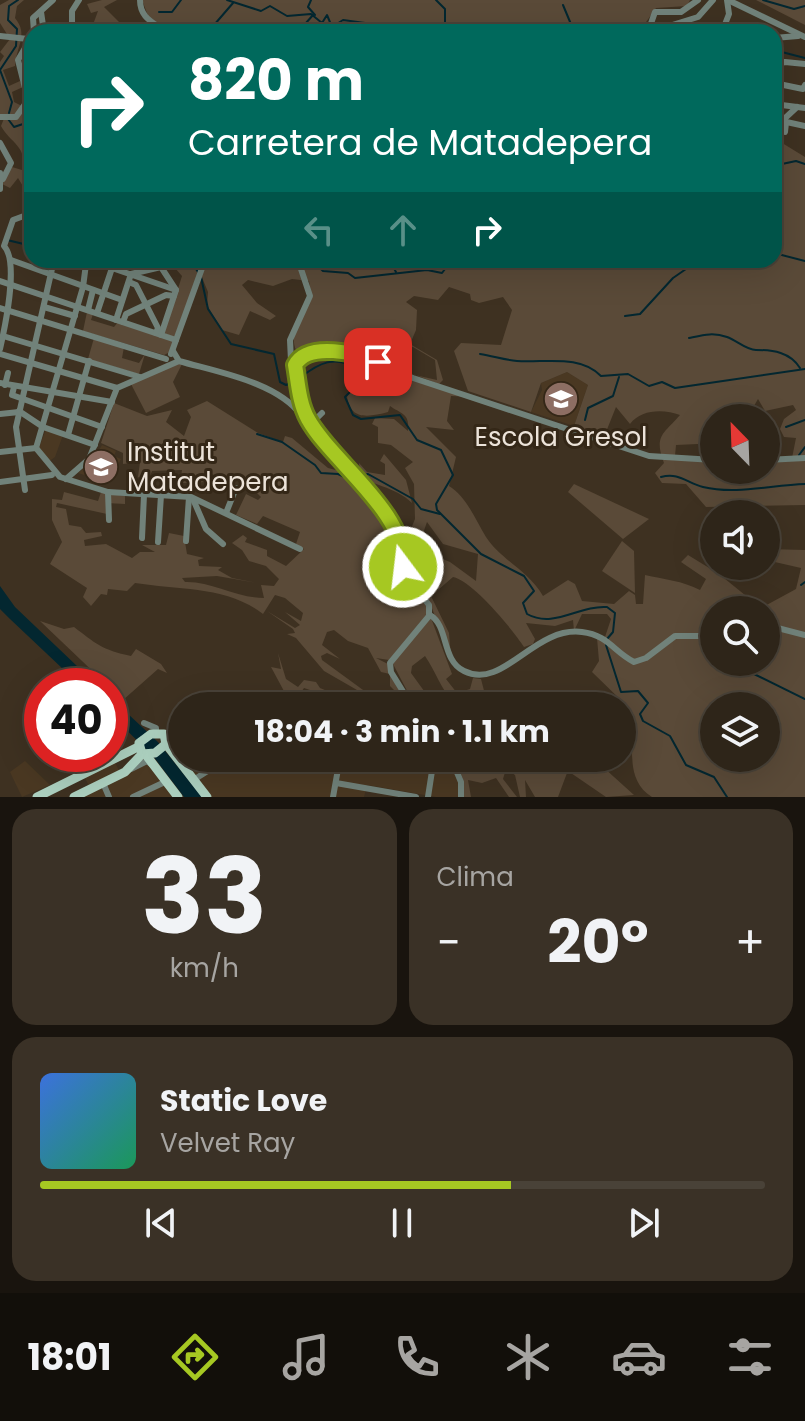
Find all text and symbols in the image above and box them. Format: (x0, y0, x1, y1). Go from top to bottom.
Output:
text: 820 m (188, 41, 364, 120)
icon: right (56, 56, 160, 160)
text: Carretera de Matadepera (188, 117, 652, 168)
icon: left (297, 208, 341, 252)
icon: ahead (381, 208, 425, 252)
icon: right (465, 208, 509, 252)
pin (344, 328, 412, 396)
icon: arrive (356, 340, 400, 384)
school or university icon: Escola Gresol (542, 380, 580, 418)
north arrow (700, 404, 780, 484)
map controls (700, 404, 780, 772)
place label: Escola Gresol (475, 419, 647, 455)
place label: Institut Matadepera (127, 434, 289, 500)
school or university icon: Institut Matadepera (82, 448, 120, 486)
button: sound (700, 500, 780, 580)
position arrow (361, 525, 445, 609)
button: search (700, 596, 780, 676)
speed limit sign: 40 (24, 668, 128, 772)
button: layers (700, 692, 780, 772)
text: 18:04 · 3 min · 1.1 km (254, 710, 550, 753)
text: 33 (141, 824, 267, 969)
text: Clima (437, 859, 514, 895)
text: 20° (547, 900, 648, 984)
text: − (437, 912, 461, 973)
text: + (735, 912, 765, 973)
text: km/h (170, 950, 239, 986)
text: Static Love (160, 1079, 327, 1122)
text: Velvet Ray (160, 1125, 295, 1161)
icon: previous (139, 1201, 183, 1245)
icon: pause (380, 1201, 424, 1245)
icon: next (622, 1201, 666, 1245)
icon: directions (167, 1329, 223, 1385)
icon: music (278, 1329, 334, 1385)
icon: phone (389, 1329, 445, 1385)
icon: climate (500, 1329, 556, 1385)
icon: car (611, 1329, 667, 1385)
icon: filters (722, 1329, 778, 1385)
text: 18:01 (27, 1332, 112, 1383)

